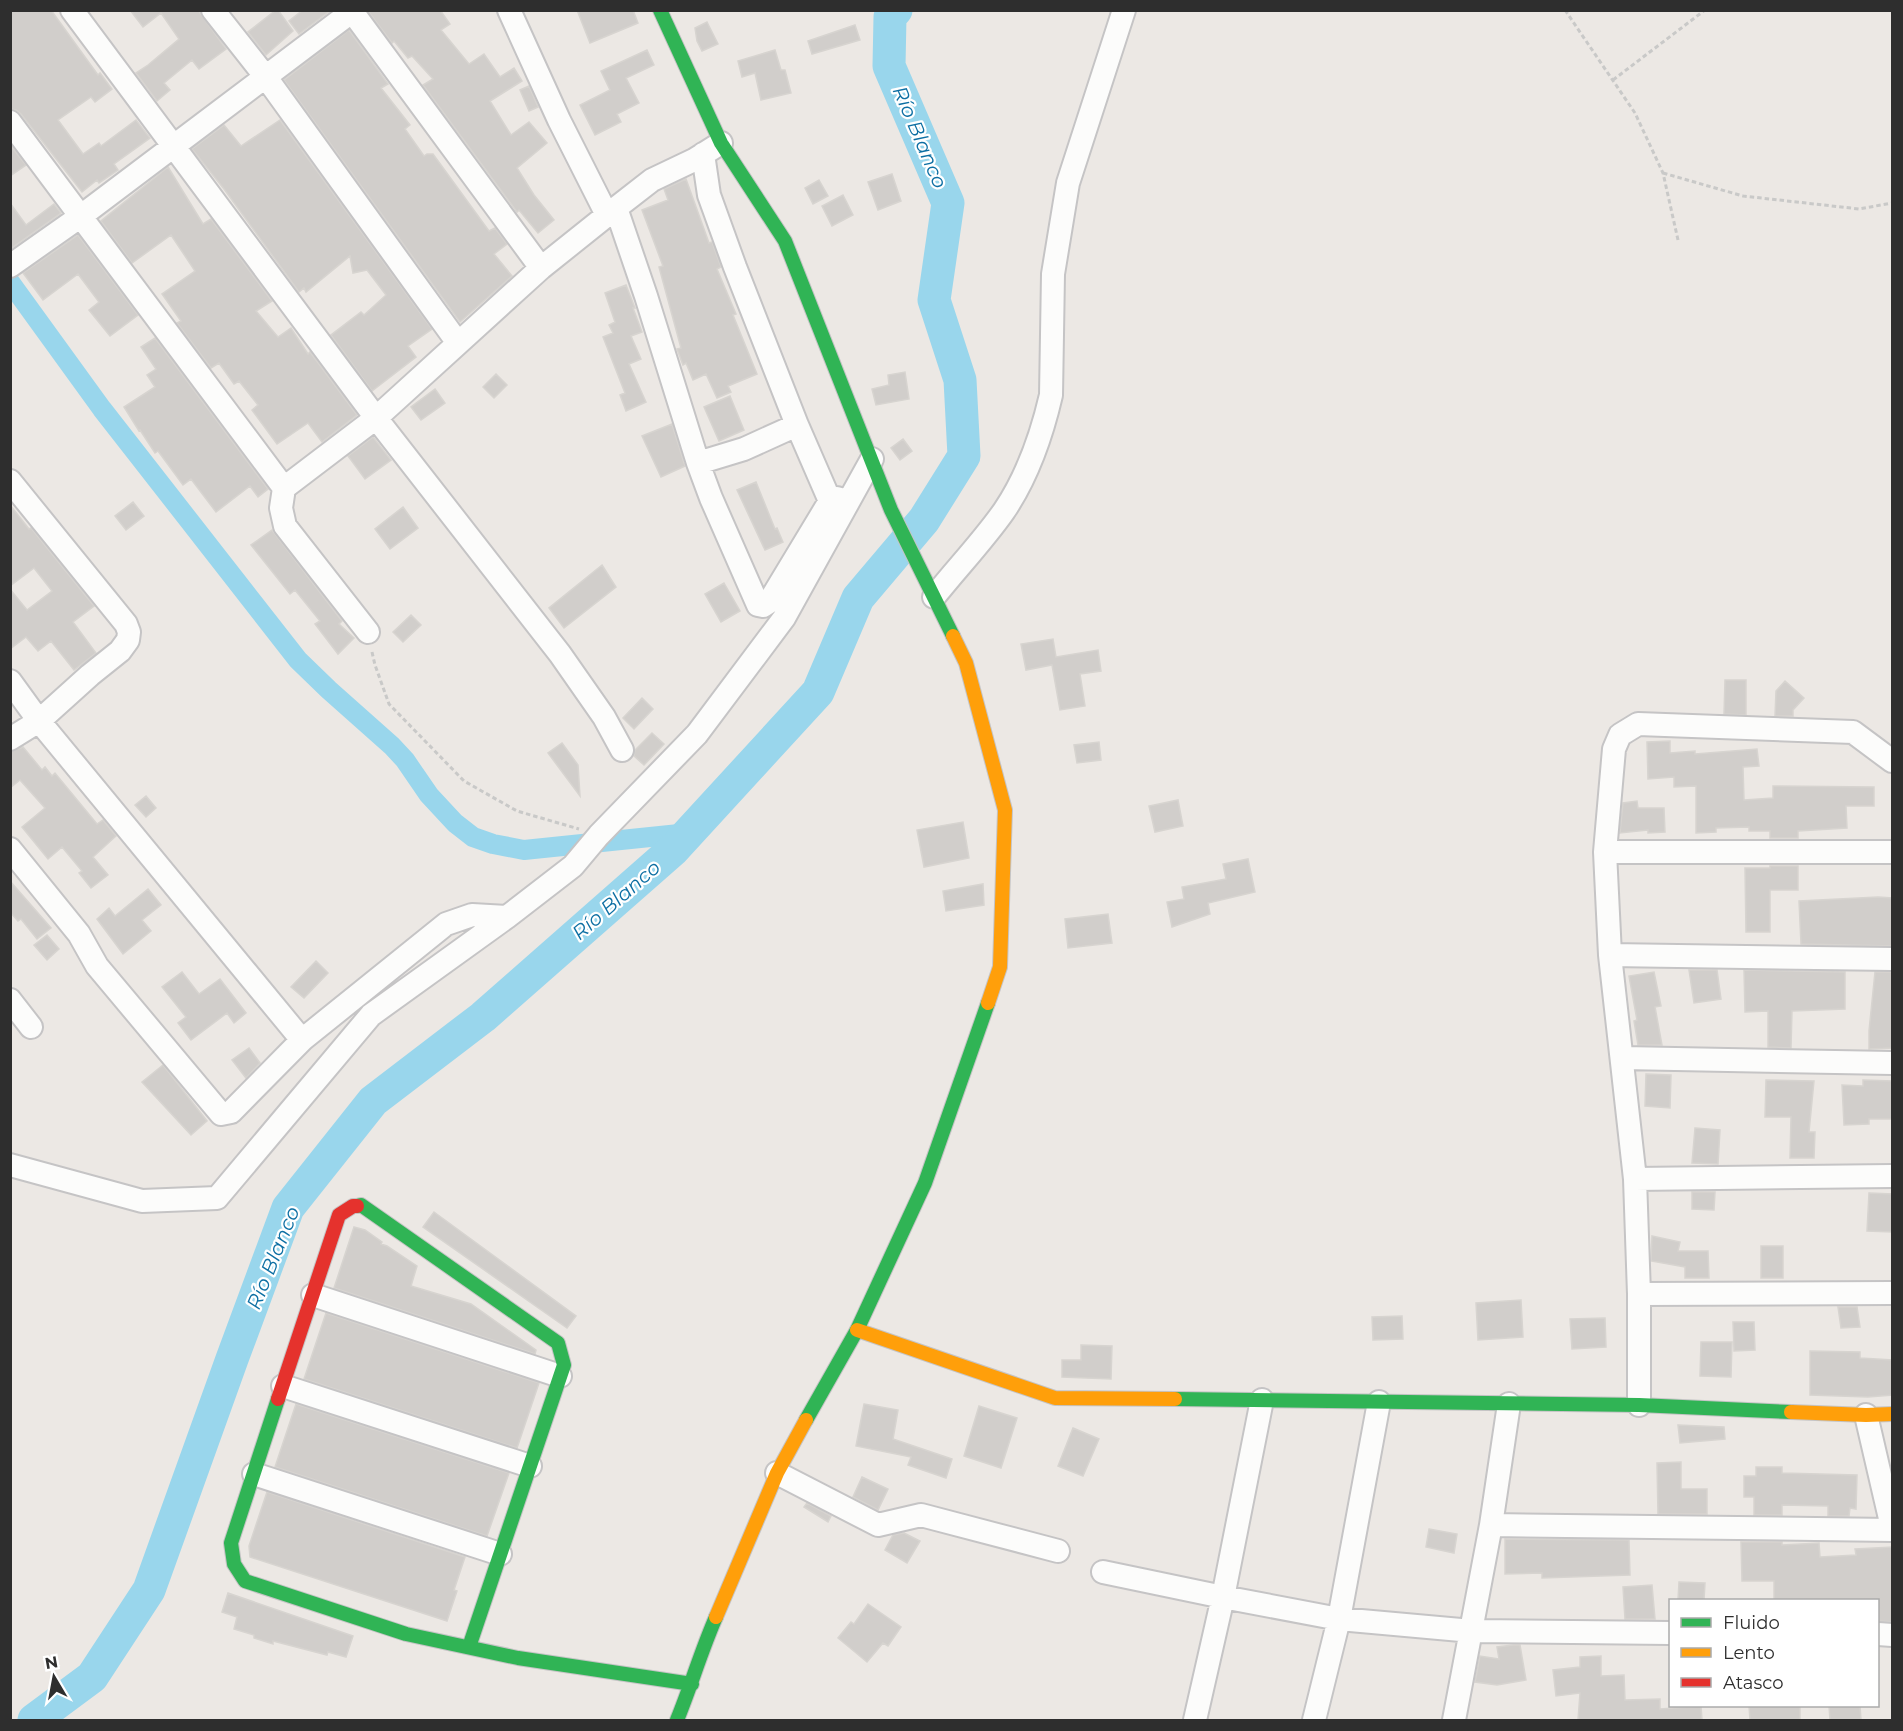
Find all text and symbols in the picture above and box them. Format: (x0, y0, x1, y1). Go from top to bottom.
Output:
water label: Río Blanco (888, 82, 952, 192)
water label: Río Blanco (567, 855, 665, 945)
water label: Río Blanco (241, 1203, 305, 1313)
legend (1669, 1599, 1879, 1707)
text: Fluido (1723, 1612, 1780, 1634)
text: Lento (1723, 1642, 1775, 1664)
north arrow (24, 1647, 84, 1707)
text: N (43, 1652, 60, 1673)
text: Atasco (1723, 1672, 1783, 1694)

